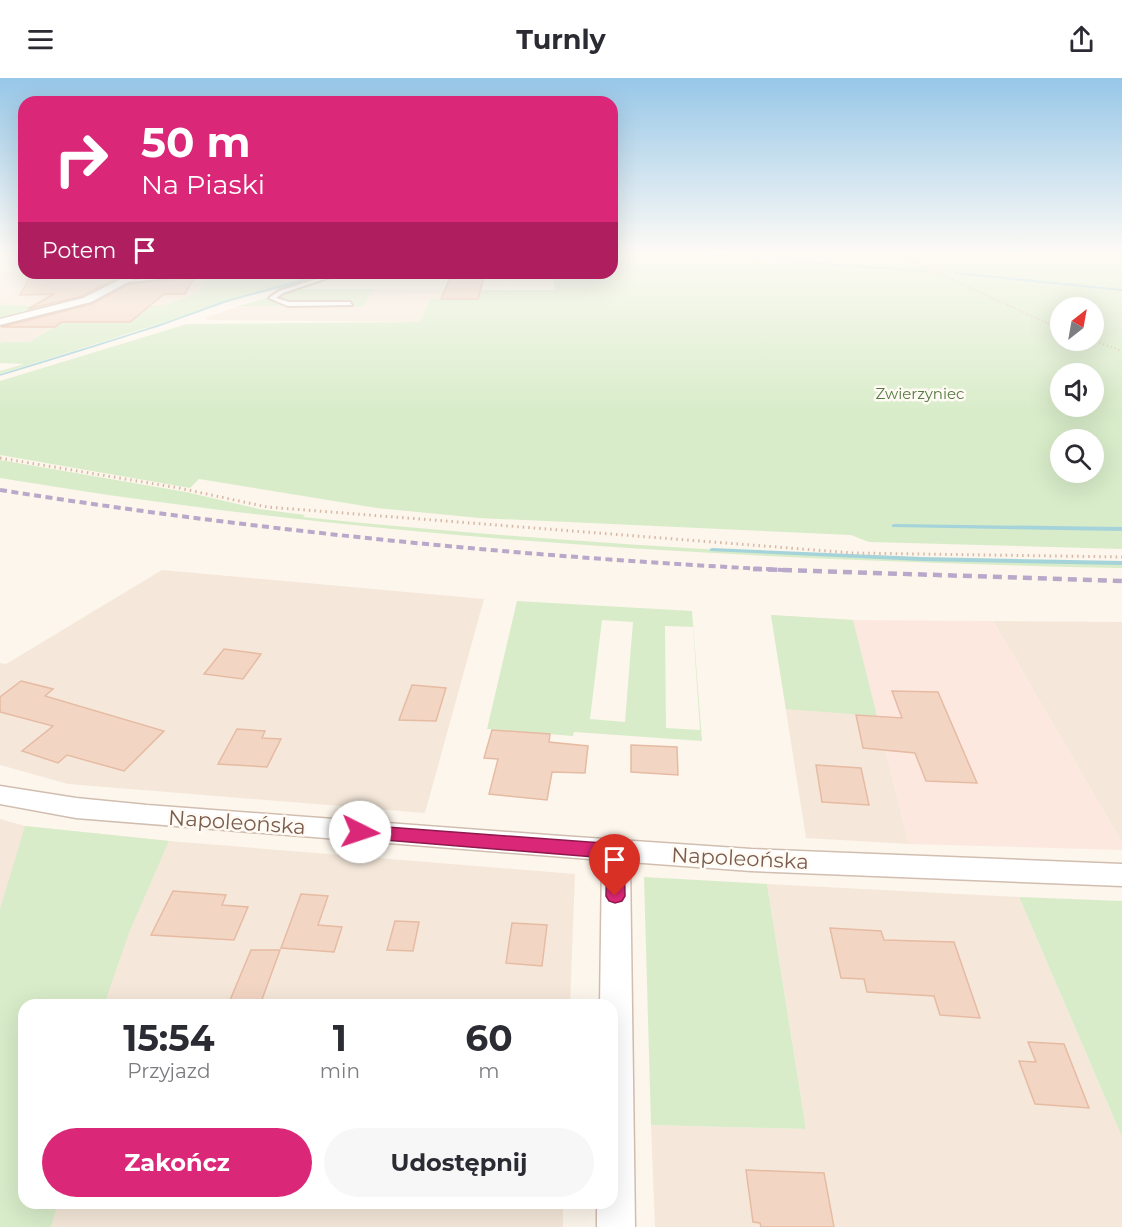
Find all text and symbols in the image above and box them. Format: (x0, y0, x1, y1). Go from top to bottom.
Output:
icon: menu (24, 23, 57, 56)
text: Turnly (516, 23, 606, 56)
icon: share (1065, 23, 1098, 56)
text: 50 m (141, 116, 250, 168)
icon: right (42, 120, 120, 198)
text: Na Piaski (141, 168, 265, 201)
icon: arrive (128, 234, 161, 267)
text: Potem (42, 237, 116, 264)
north arrow (1050, 297, 1104, 351)
map controls (1050, 297, 1104, 483)
button: sound (1050, 363, 1104, 417)
park label: Zwierzyniec (875, 384, 965, 403)
button: search (1050, 429, 1104, 483)
position arrow (328, 800, 392, 864)
street label: Napoleońska (168, 805, 306, 839)
pin (589, 834, 640, 896)
street label: Napoleońska (671, 842, 809, 874)
icon: arrive (598, 843, 631, 876)
text: 15:54 (123, 1016, 215, 1060)
text: 1 (333, 1016, 347, 1060)
text: 60 (465, 1016, 513, 1060)
text: Przyjazd (127, 1059, 210, 1083)
text: min (320, 1059, 360, 1083)
text: m (478, 1059, 500, 1083)
button: Zakończ (42, 1128, 312, 1197)
button: Udostępnij (324, 1128, 594, 1197)

